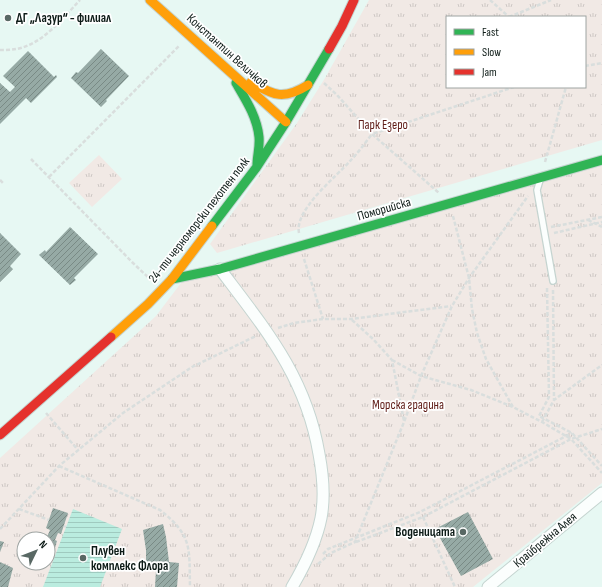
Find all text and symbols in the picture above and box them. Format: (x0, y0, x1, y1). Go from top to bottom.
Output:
place label: ДГ „Лазур“ - филиал (16, 10, 112, 26)
street label: Константин Величков (183, 10, 271, 92)
marker: ДГ „Лазур“ - филиал (3, 13, 13, 23)
legend (446, 16, 586, 88)
text: Fast (482, 25, 499, 40)
text: Slow (482, 45, 501, 60)
text: Jam (481, 65, 497, 80)
park label: Парк Езеро (358, 117, 408, 133)
street label: 24-ти черноморски пехотен полк (145, 154, 253, 286)
street label: Поморийска (355, 194, 413, 224)
park label: Морска градина (372, 397, 444, 413)
street label: Крайбрежна Алея (510, 509, 580, 571)
place label: Воденицата (395, 524, 455, 540)
marker: Воденицата (458, 527, 468, 537)
north arrow (16, 531, 56, 571)
text: N (36, 538, 50, 551)
place label: Плувен комплекс Флора (91, 543, 168, 574)
marker: Плувен комплекс Флора (78, 553, 88, 563)

